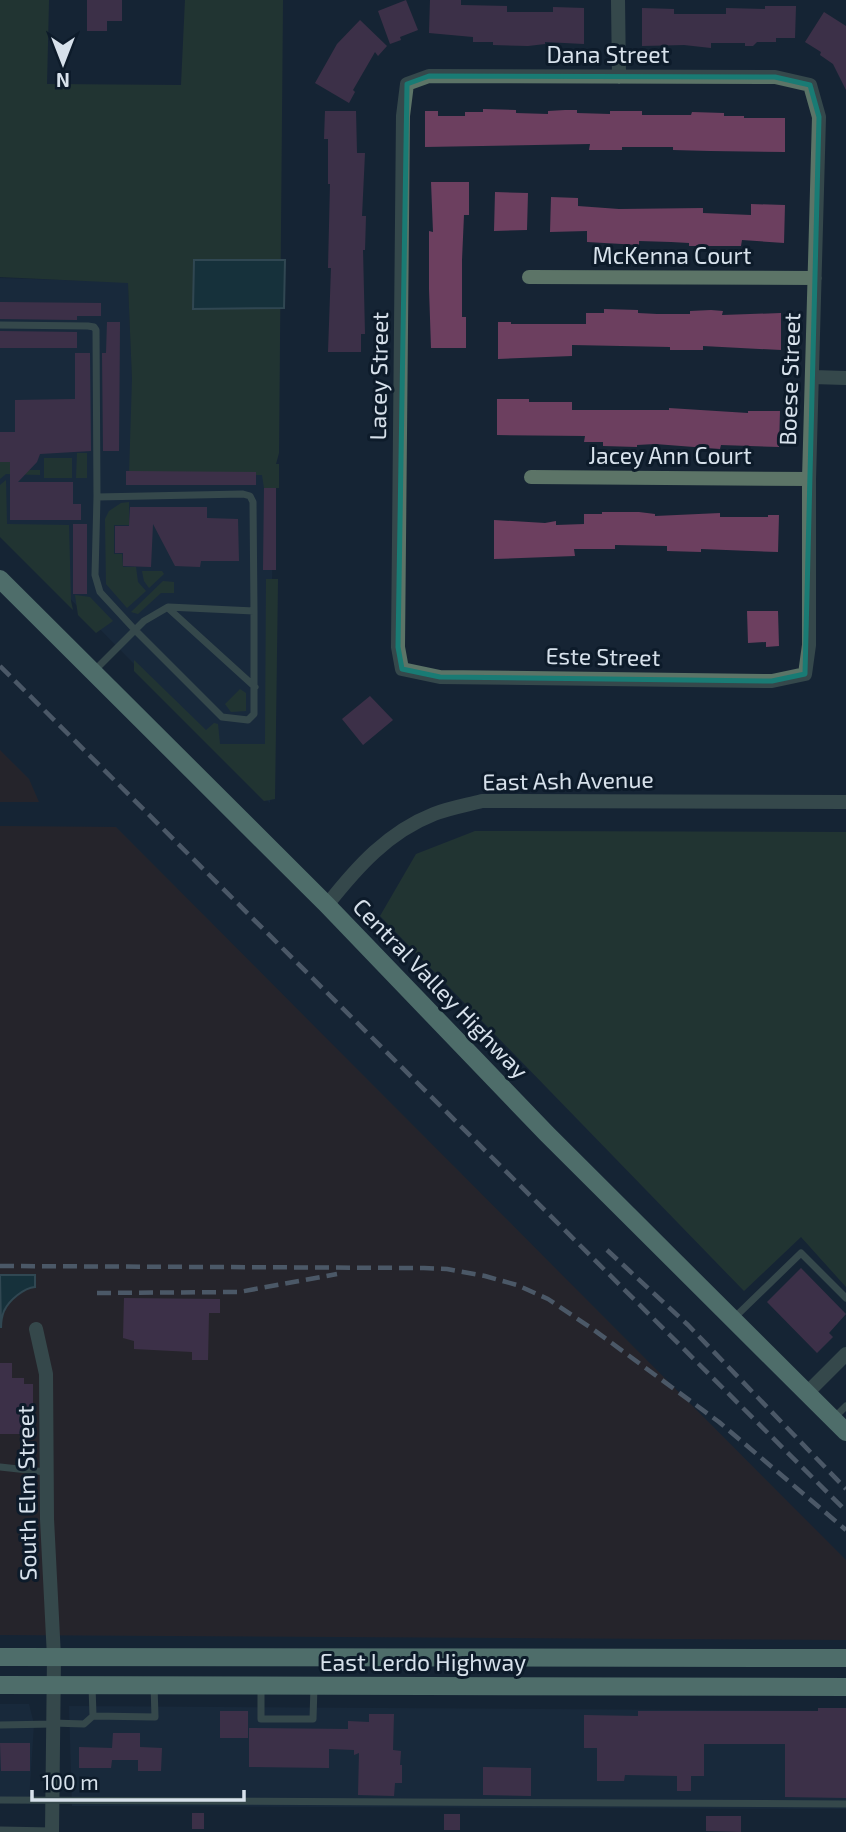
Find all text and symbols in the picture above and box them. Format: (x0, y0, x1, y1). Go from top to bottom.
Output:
north arrow (28, 28, 98, 98)
street label: Dana Street (547, 40, 670, 68)
text: N (56, 69, 70, 92)
street label: McKenna Court (593, 241, 752, 269)
street label: Lacey Street (363, 311, 393, 440)
street label: Boese Street (773, 312, 805, 446)
street label: Jacey Ann Court (588, 441, 752, 469)
street label: Este Street (545, 641, 661, 671)
street label: East Ash Avenue (482, 765, 654, 795)
street label: Central Valley Highway (348, 892, 534, 1084)
street label: South Elm Street (10, 1405, 42, 1581)
street label: East Lerdo Highway (320, 1648, 526, 1676)
scale bar (32, 1758, 243, 1802)
text: 100 m (42, 1769, 99, 1794)

